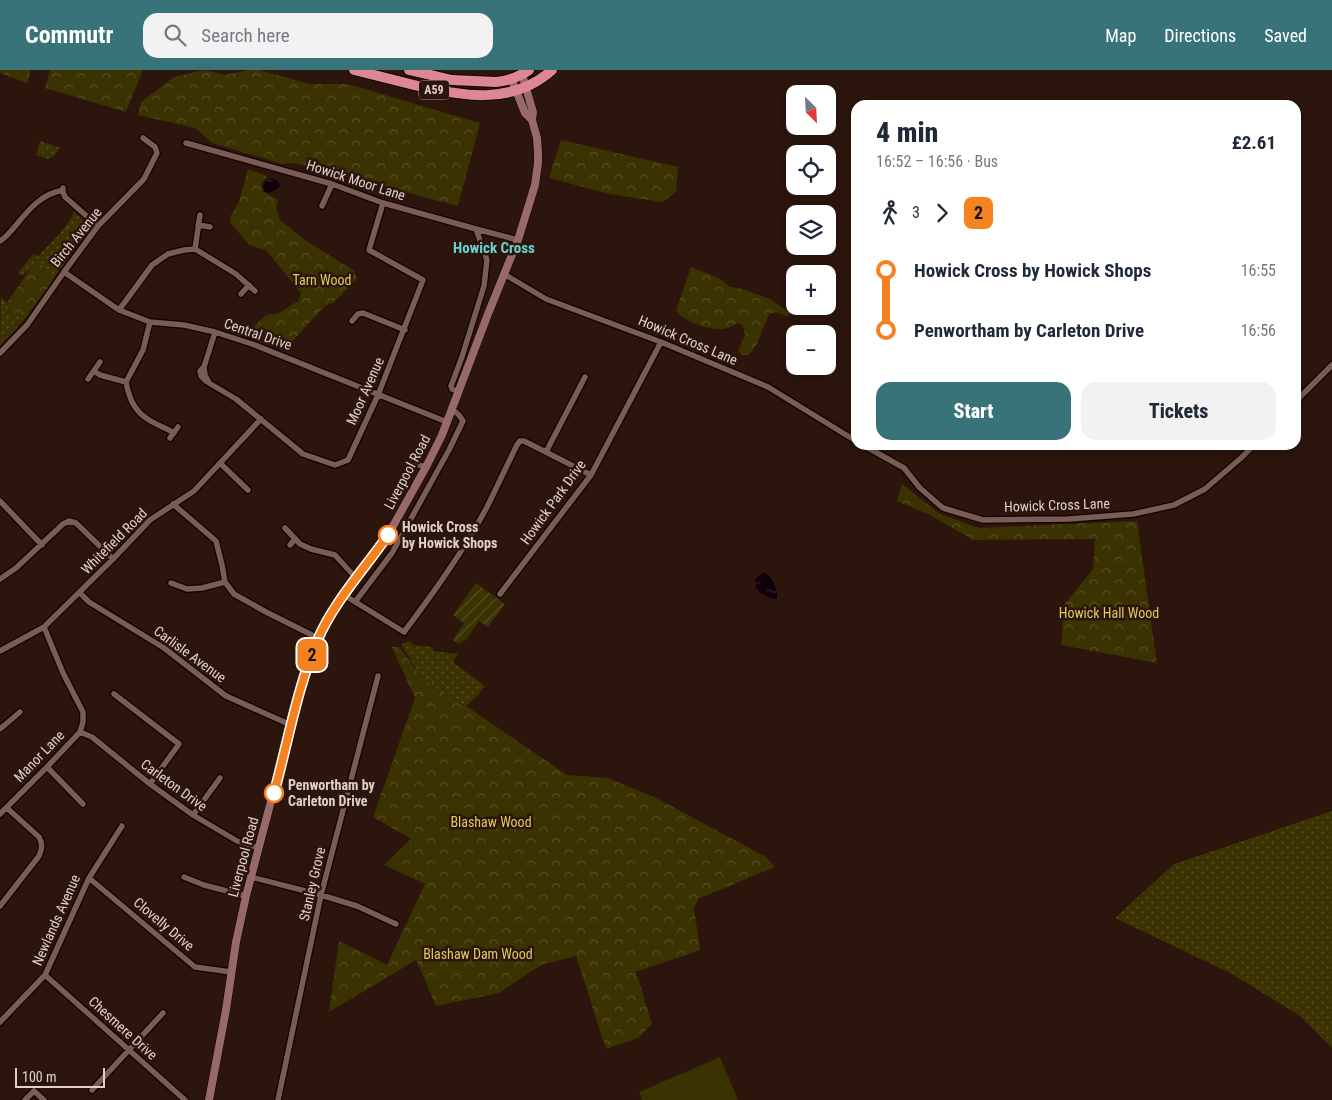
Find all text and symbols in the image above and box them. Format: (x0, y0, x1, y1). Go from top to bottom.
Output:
search box (143, 13, 493, 58)
text: Commutr (25, 21, 113, 49)
icon: search (161, 21, 189, 49)
text: Search here (201, 24, 290, 47)
text: Map (1105, 25, 1136, 46)
text: Directions (1164, 25, 1236, 46)
text: Saved (1264, 25, 1307, 46)
road number: A59 (419, 80, 449, 100)
north arrow (786, 85, 836, 135)
map controls (786, 85, 836, 375)
text: 4 min (876, 116, 938, 149)
text: £2.61 (1232, 131, 1276, 154)
button: locate (786, 145, 836, 195)
text: 16:52 – 16:56 · Bus (876, 152, 998, 171)
street label: Howick Moor Lane (305, 157, 408, 204)
icon: walk (876, 199, 904, 227)
icon: forward (928, 199, 956, 227)
text: 2 (974, 202, 983, 223)
text: 3 (912, 203, 920, 222)
street label: Birch Avenue (47, 204, 105, 270)
button: layers (786, 205, 836, 255)
district label: Howick Cross (453, 239, 535, 257)
text: Howick Cross by Howick Shops (914, 259, 1151, 282)
text: 16:55 (1241, 261, 1276, 280)
button: + (786, 265, 836, 315)
park label: Tarn Wood (293, 272, 351, 288)
street label: Howick Cross Lane (636, 312, 740, 368)
street label: Central Drive (222, 315, 294, 353)
text: Penwortham by Carleton Drive (914, 319, 1144, 342)
text: 16:56 (1241, 321, 1276, 340)
button: − (786, 325, 836, 375)
street label: Moor Avenue (343, 354, 387, 427)
button: Start (876, 382, 1071, 440)
button: Tickets (1081, 382, 1276, 440)
street label: Liverpool Road (381, 432, 433, 512)
street label: Howick Park Drive (517, 456, 589, 547)
street label: Howick Cross Lane (1004, 495, 1111, 515)
street label: Whitefield Road (78, 505, 150, 577)
place label: Howick Cross by Howick Shops (402, 519, 497, 551)
marker: Howick Cross by Howick Shops (378, 525, 398, 545)
park label: Howick Hall Wood (1059, 605, 1159, 621)
street label: Carlisle Avenue (151, 623, 229, 686)
line badge: 2 (296, 639, 328, 671)
text: 2 (307, 644, 317, 665)
street label: Manor Lane (11, 727, 68, 785)
street label: Carleton Drive (138, 756, 210, 815)
place label: Penwortham by Carleton Drive (288, 777, 376, 809)
marker: Penwortham by Carleton Drive (264, 783, 284, 803)
park label: Blashaw Wood (450, 814, 532, 830)
street label: Liverpool Road (225, 815, 261, 899)
street label: Stanley Grove (296, 845, 328, 923)
street label: Newlands Avenue (29, 872, 83, 968)
street label: Clovelly Drive (131, 894, 198, 954)
park label: Blashaw Dam Wood (423, 946, 533, 962)
street label: Chesmere Drive (85, 993, 161, 1063)
scale bar (15, 1065, 105, 1088)
text: 100 m (22, 1069, 57, 1085)

